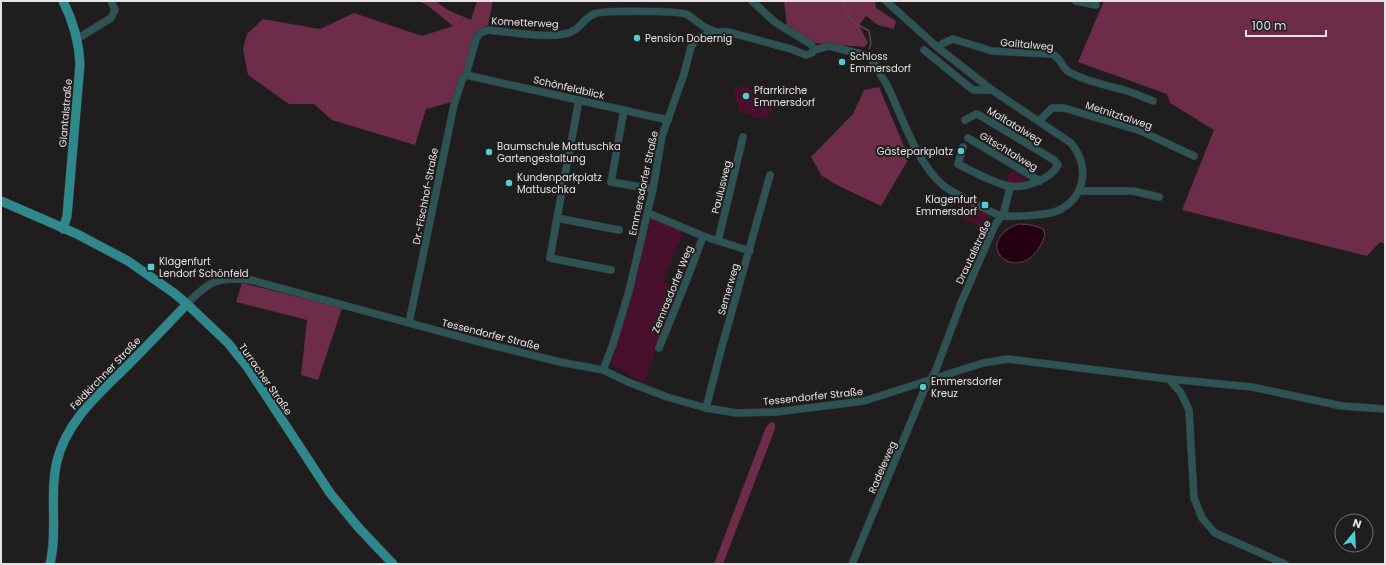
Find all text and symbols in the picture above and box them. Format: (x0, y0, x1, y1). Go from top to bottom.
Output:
scale bar (1246, 12, 1326, 38)
street label: Kometterweg (491, 13, 559, 32)
text: 100 m (1252, 17, 1286, 34)
place label: Pension Dobernig (645, 31, 732, 46)
marker: Pension Dobernig (632, 33, 642, 43)
street label: Gailtalweg (1000, 35, 1054, 54)
place label: Schloss Emmersdorf (850, 49, 911, 76)
marker: Schloss Emmersdorf (837, 57, 847, 67)
street label: Schönfeldblick (532, 72, 607, 103)
street label: Glantalstraße (55, 78, 76, 148)
place label: Pfarrkirche Emmersdorf (754, 83, 815, 110)
marker: Pfarrkirche Emmersdorf (741, 91, 751, 101)
street label: Metnitztalweg (1083, 98, 1154, 133)
street label: Maltatalweg (984, 103, 1045, 148)
street label: Gitschtalweg (977, 128, 1041, 175)
street label: Emmersdorfer Straße (625, 129, 662, 237)
place label: Baumschule Mattuschka Gartengestaltung (497, 139, 621, 166)
place label: Gästeparkplatz (877, 144, 953, 159)
street label: Dr.-Fischhof-Straße (409, 146, 442, 246)
marker: Gästeparkplatz (956, 146, 966, 156)
marker: Baumschule Mattuschka Gartengestaltung (484, 147, 494, 157)
street label: Paulusweg (708, 159, 735, 215)
place label: Kundenparkplatz Mattuschka (517, 170, 602, 197)
marker: Kundenparkplatz Mattuschka (504, 178, 514, 188)
place label: Klagenfurt Emmersdorf (916, 192, 977, 219)
marker: Klagenfurt Emmersdorf (980, 200, 990, 210)
street label: Drautalstraße (952, 218, 995, 287)
street label: Zemrasdorfer Weg (648, 243, 697, 335)
place label: Klagenfurt Lendorf Schönfeld (159, 254, 249, 281)
street label: Semerweg (714, 261, 743, 317)
marker: Klagenfurt Lendorf Schönfeld (146, 262, 156, 272)
street label: Tessendorfer Straße (440, 315, 541, 354)
street label: Feldkirchner Straße (67, 334, 144, 413)
street label: Turracher Straße (235, 341, 296, 418)
place label: Emmersdorfer Kreuz (931, 374, 1002, 401)
marker: Emmersdorfer Kreuz (918, 382, 928, 392)
street label: Tessendorfer Straße (762, 384, 864, 409)
street label: Radeleweg (865, 439, 900, 496)
north arrow (1334, 513, 1374, 553)
text: N (1351, 515, 1364, 532)

